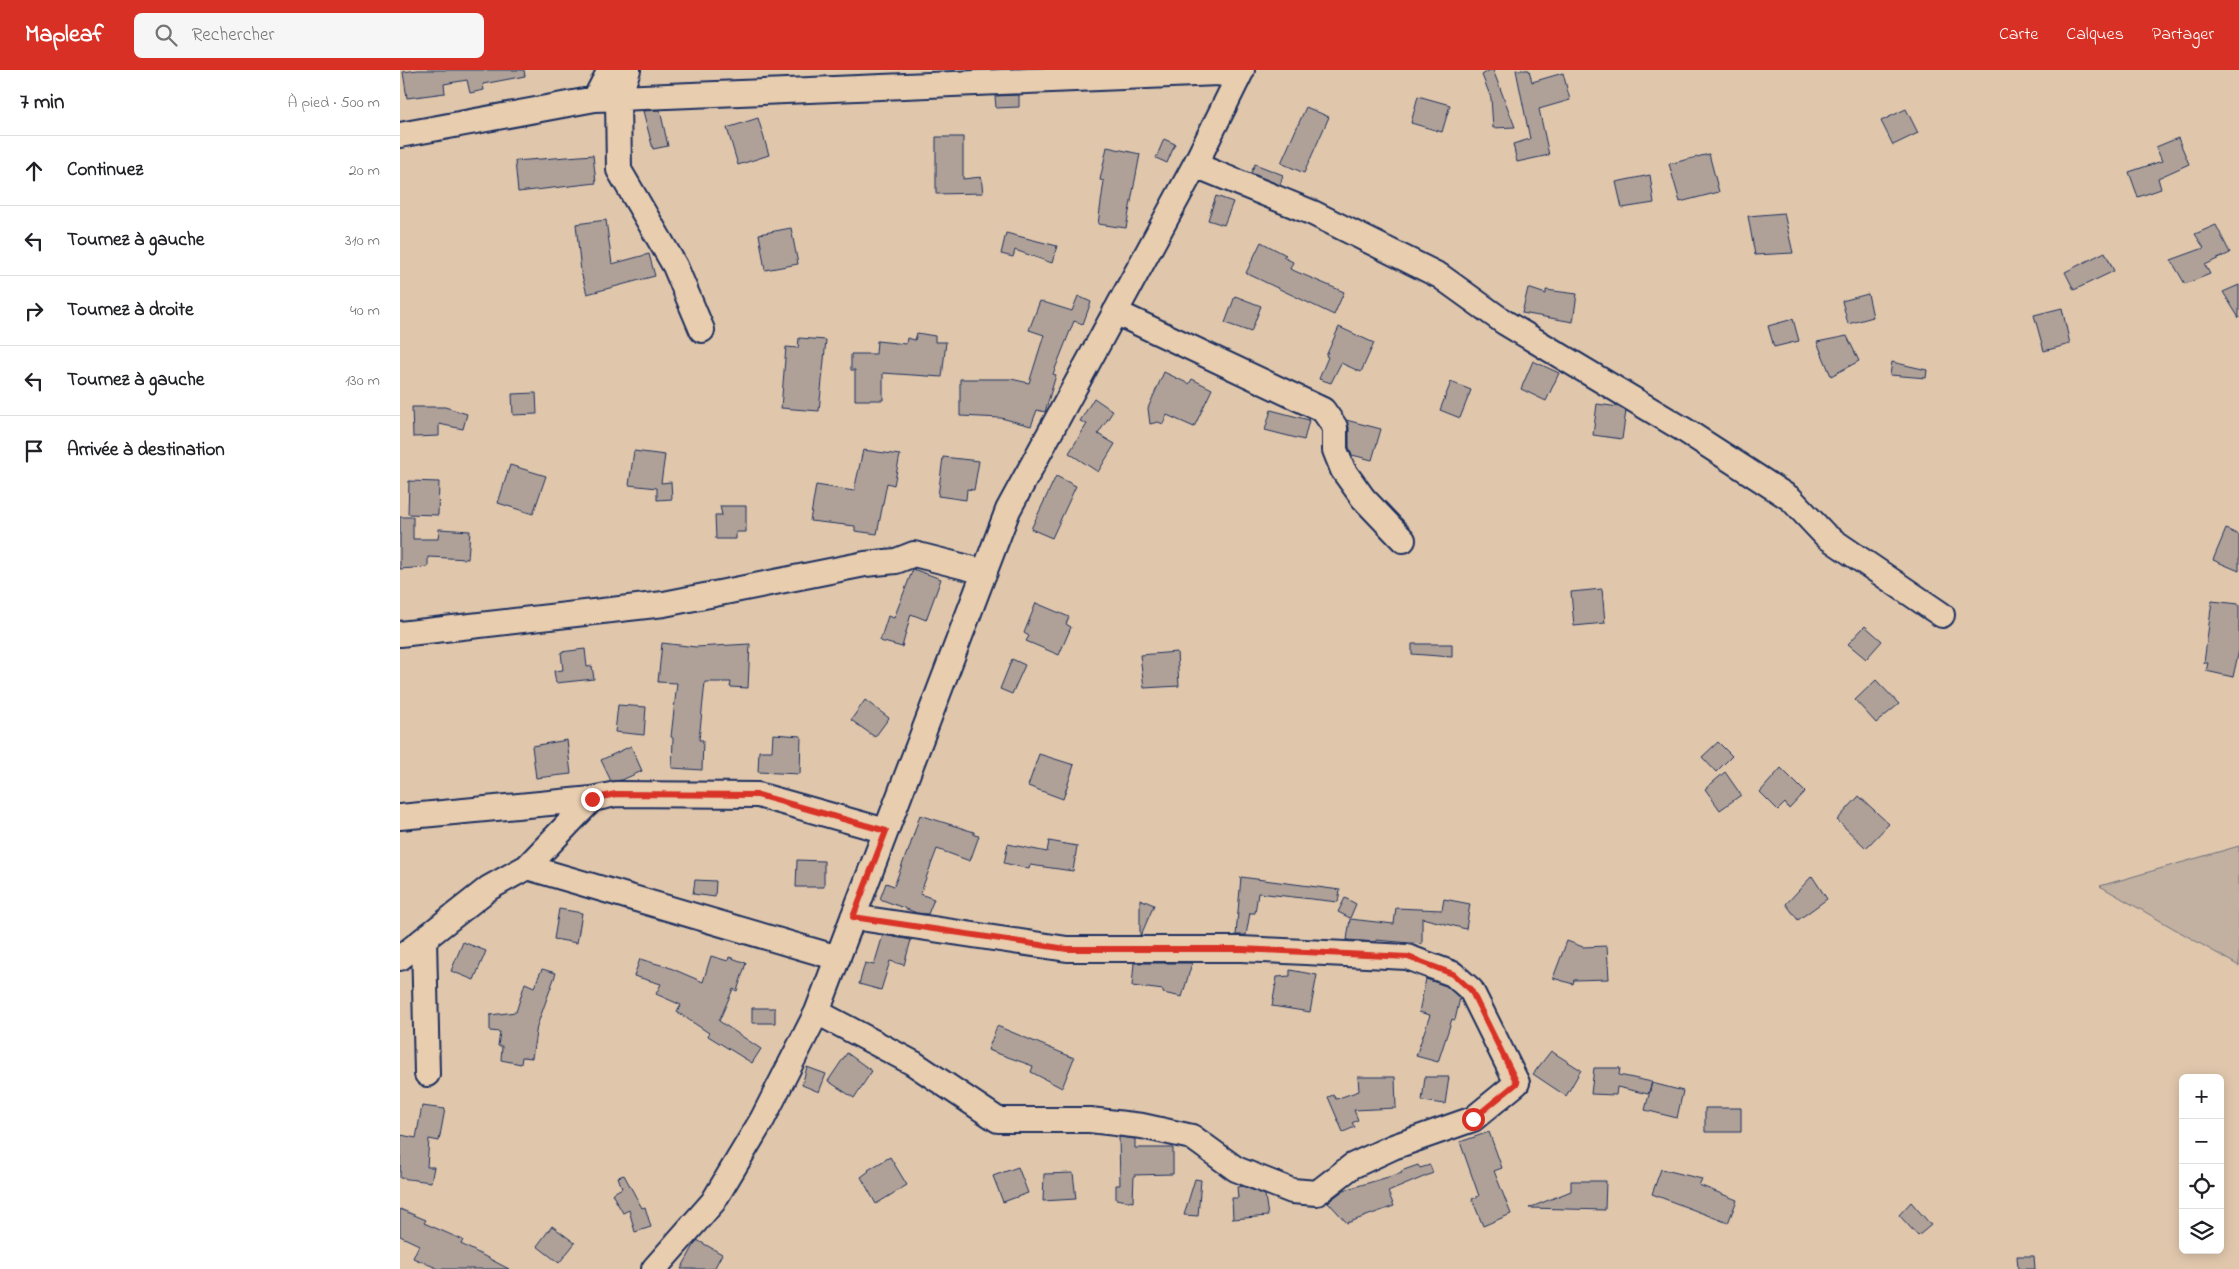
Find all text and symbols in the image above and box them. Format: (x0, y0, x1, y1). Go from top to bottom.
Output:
search box (134, 13, 484, 58)
text: Mapleaf (25, 18, 104, 53)
icon: search (152, 21, 180, 49)
text: Rechercher (192, 22, 275, 49)
text: Carte (1999, 22, 2038, 48)
text: Calques (2066, 22, 2124, 48)
text: Partager (2152, 22, 2214, 48)
text: 7 min (20, 88, 64, 118)
text: À pied · 500 m (288, 91, 380, 115)
icon: ahead (20, 157, 48, 185)
text: Continuez (67, 157, 143, 184)
text: 20 m (349, 159, 380, 183)
icon: left (20, 227, 48, 255)
text: Tournez à gauche (67, 227, 204, 254)
text: 310 m (345, 229, 380, 253)
icon: right (20, 297, 48, 325)
text: Tournez à droite (67, 297, 193, 324)
text: 40 m (350, 299, 380, 323)
icon: left (20, 367, 48, 395)
text: Tournez à gauche (67, 367, 204, 394)
text: 130 m (345, 369, 380, 393)
icon: arrive (20, 437, 48, 465)
text: Arrivée à destination (67, 437, 225, 464)
route end (581, 788, 604, 811)
map controls (2179, 1074, 2224, 1254)
button: + (2179, 1074, 2224, 1119)
route start (1462, 1108, 1485, 1131)
button: − (2179, 1119, 2224, 1164)
button: locate (2179, 1164, 2224, 1209)
button: layers (2179, 1209, 2224, 1254)

